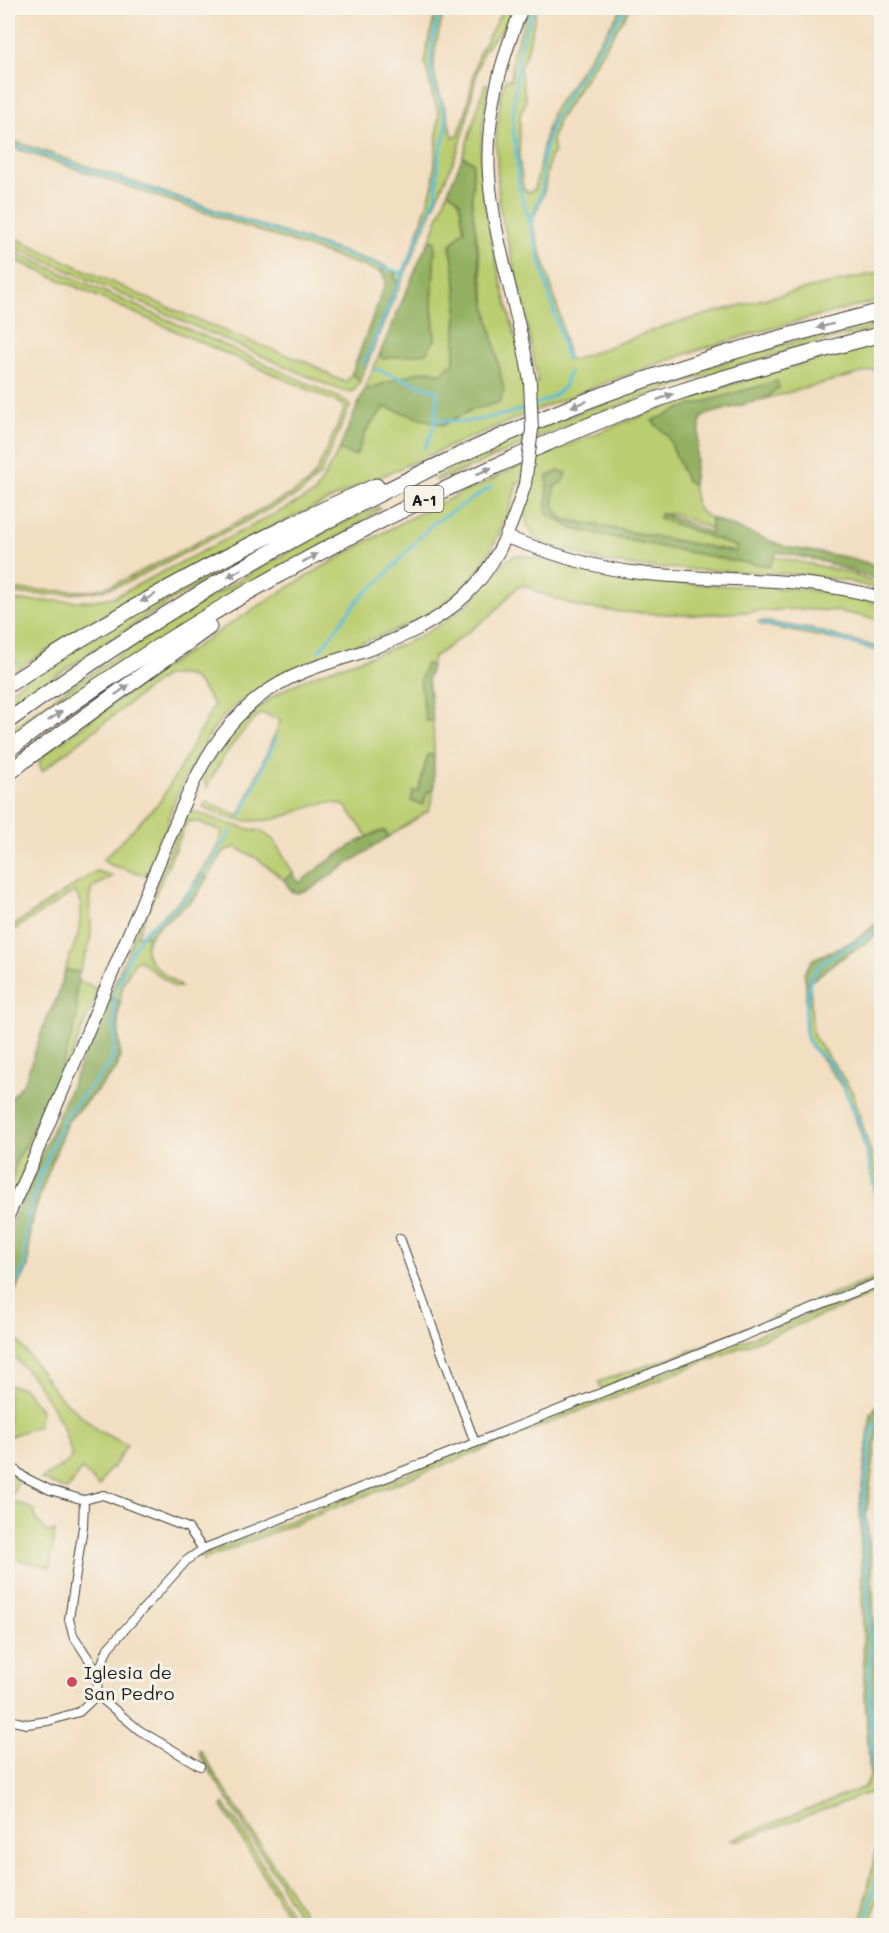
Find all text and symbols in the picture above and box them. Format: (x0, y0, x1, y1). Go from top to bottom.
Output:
one-way arrow (816, 321, 834, 331)
one-way arrow (656, 392, 674, 401)
one-way arrow (570, 400, 588, 410)
one-way arrow (476, 466, 494, 476)
road number: A-1 (404, 486, 444, 512)
one-way arrow (302, 553, 319, 563)
one-way arrow (226, 568, 243, 578)
one-way arrow (140, 593, 157, 603)
one-way arrow (115, 684, 130, 696)
one-way arrow (47, 710, 63, 721)
place label: Iglesia de San Pedro (84, 1660, 175, 1705)
marker: Iglesia de San Pedro (65, 1675, 79, 1689)

